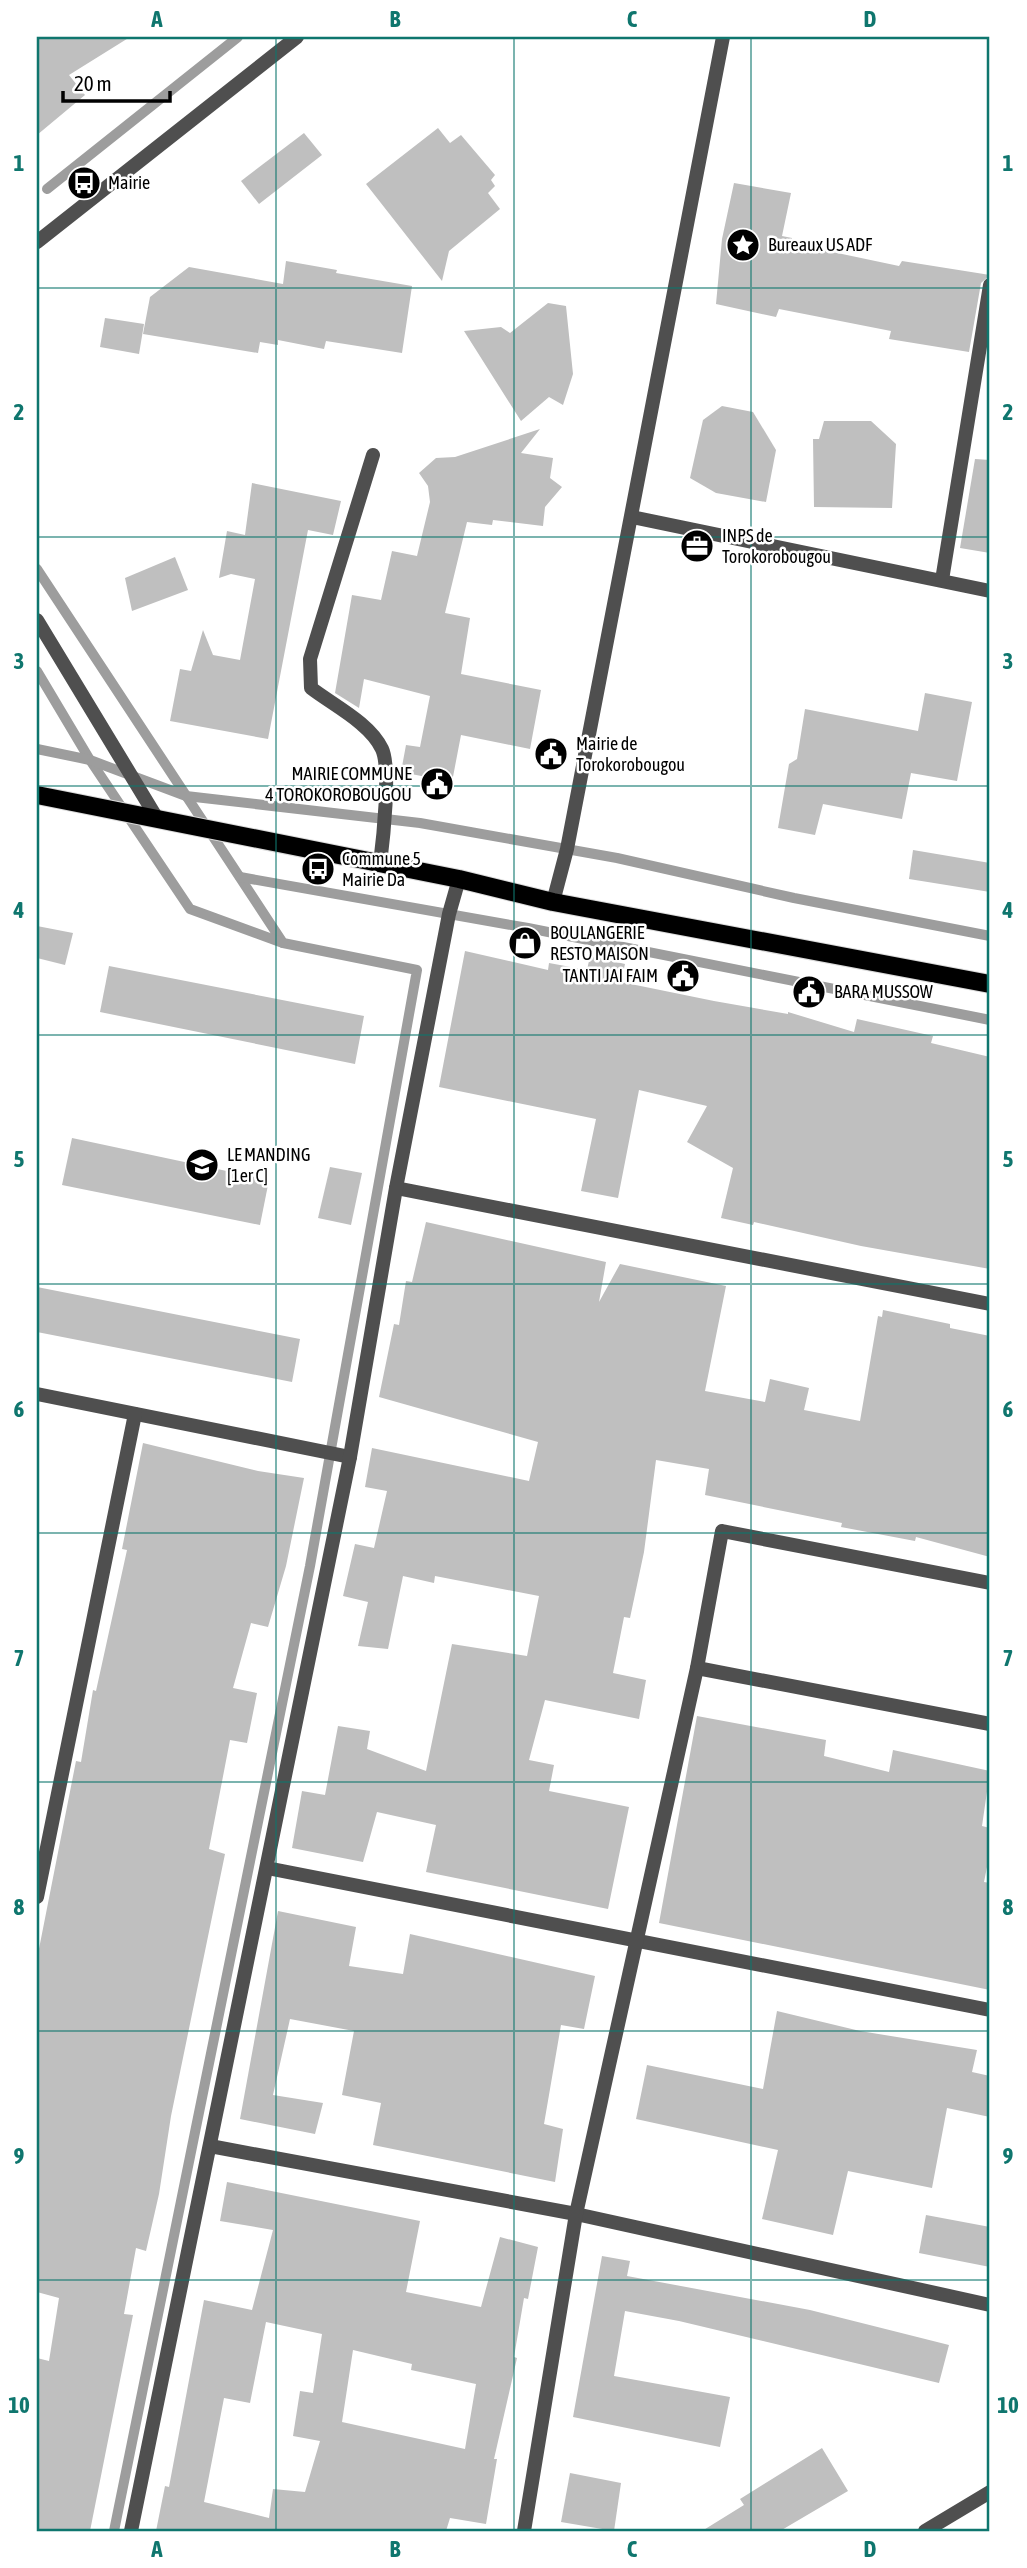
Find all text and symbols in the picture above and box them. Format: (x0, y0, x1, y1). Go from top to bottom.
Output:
text: A (150, 6, 163, 32)
text: B (390, 6, 401, 32)
text: C (627, 6, 638, 32)
text: D (864, 6, 877, 32)
scale bar (63, 60, 170, 104)
text: 20 m (74, 71, 112, 95)
text: 1 (14, 150, 25, 176)
text: 1 (1003, 150, 1014, 176)
bus stop icon: Mairie (65, 164, 103, 202)
place label: Mairie (108, 172, 150, 193)
place icon: Bureaux US ADF (724, 226, 762, 264)
place label: Bureaux US ADF (768, 234, 873, 255)
text: 2 (14, 399, 24, 425)
text: 2 (1003, 399, 1013, 425)
place label: INPS de Torokorobougou (722, 525, 831, 567)
office icon: INPS de Torokorobougou (678, 527, 716, 565)
text: 3 (14, 648, 24, 674)
text: 3 (1003, 648, 1013, 674)
place label: Mairie de Torokorobougou (576, 733, 685, 775)
public building icon: Mairie de Torokorobougou (532, 735, 570, 773)
place label: MAIRIE COMMUNE 4 TOROKOROBOUGOU (265, 763, 412, 805)
public building icon: MAIRIE COMMUNE 4 TOROKOROBOUGOU (418, 765, 456, 803)
place label: Commune 5 Mairie Da (342, 848, 421, 890)
bus stop icon: Commune 5 Mairie Da (299, 850, 337, 888)
text: 4 (13, 897, 25, 923)
text: 4 (1002, 897, 1014, 923)
place label: BOULANGERIE RESTO MAISON (550, 922, 649, 964)
shop icon: BOULANGERIE RESTO MAISON (506, 924, 544, 962)
public building icon: TANTI JAI FAIM (664, 957, 702, 995)
place label: TANTI JAI FAIM (562, 965, 658, 986)
public building icon: BARA MUSSOW (790, 973, 828, 1011)
place label: BARA MUSSOW (834, 981, 933, 1002)
place label: LE MANDING [1er C] (227, 1144, 310, 1186)
text: 5 (14, 1146, 25, 1172)
school or university icon: LE MANDING [1er C] (183, 1146, 221, 1184)
text: 5 (1003, 1146, 1014, 1172)
text: 6 (14, 1396, 25, 1422)
text: 6 (1003, 1396, 1014, 1422)
text: 7 (14, 1645, 24, 1671)
text: 7 (1003, 1645, 1013, 1671)
text: 8 (14, 1894, 25, 1920)
text: 8 (1003, 1894, 1014, 1920)
text: 9 (14, 2143, 25, 2169)
text: 9 (1003, 2143, 1014, 2169)
text: 10 (8, 2392, 30, 2418)
text: 10 (997, 2392, 1019, 2418)
text: A (150, 2536, 163, 2562)
text: B (390, 2536, 401, 2562)
text: C (627, 2536, 638, 2562)
text: D (864, 2536, 877, 2562)

